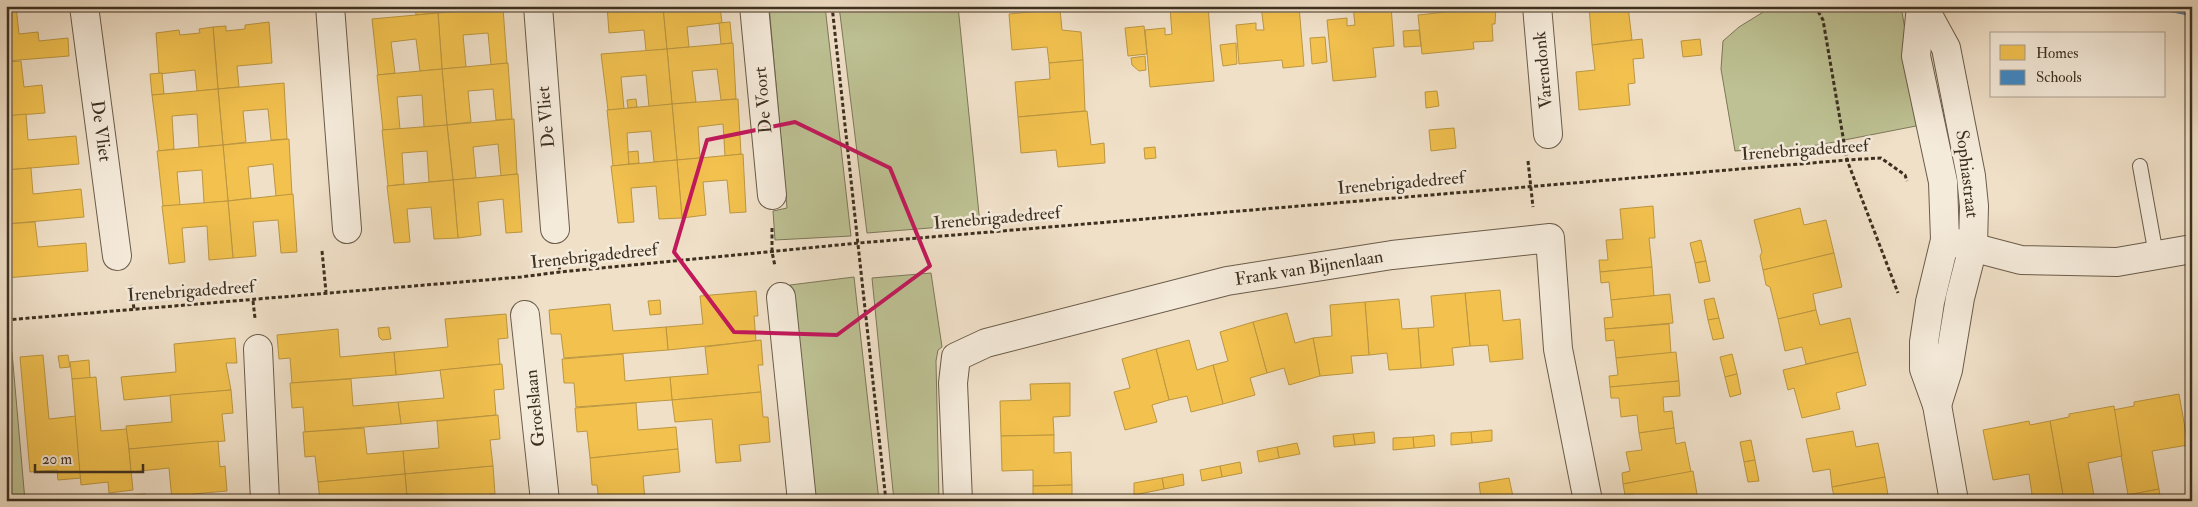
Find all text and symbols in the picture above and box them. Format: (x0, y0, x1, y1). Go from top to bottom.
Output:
street label: Varendonk (1528, 30, 1558, 110)
legend (1990, 32, 2166, 98)
text: Homes (2036, 44, 2078, 63)
street label: De Voort (749, 65, 777, 134)
text: Schools (2036, 68, 2082, 87)
street label: De Vliet (532, 85, 560, 149)
street label: De Vliet (85, 99, 117, 163)
street label: Sophiastraat (1950, 129, 1984, 220)
street label: Irenebrigadedreef (1741, 134, 1873, 166)
street label: Irenebrigadedreef (1336, 166, 1469, 200)
street label: Irenebrigadedreef (932, 201, 1065, 235)
street label: Irenebrigadedreef (529, 238, 662, 274)
street label: Frank van Bijnenlaan (1233, 245, 1385, 291)
street label: Irenebrigadedreef (127, 275, 259, 307)
street label: Groelslaan (520, 368, 550, 448)
scale bar (35, 442, 142, 474)
text: 20 m (42, 450, 72, 469)

